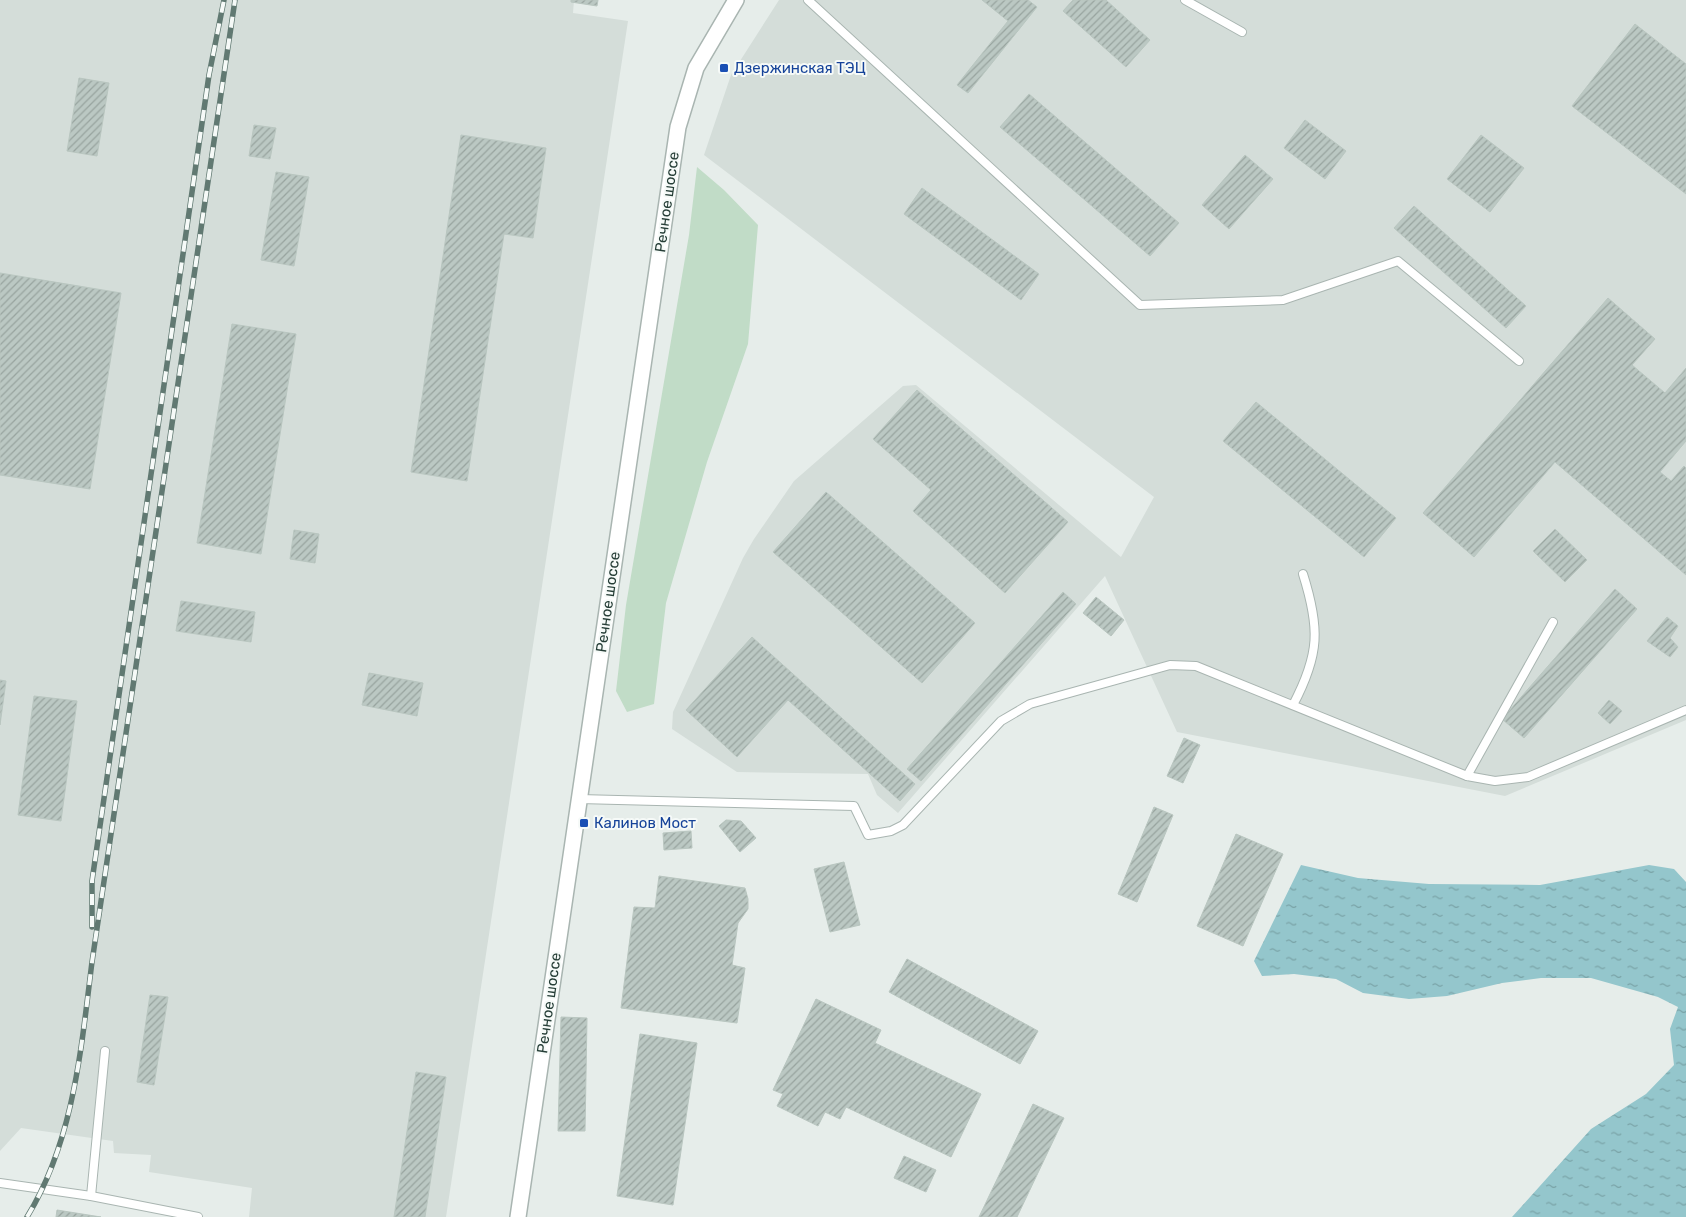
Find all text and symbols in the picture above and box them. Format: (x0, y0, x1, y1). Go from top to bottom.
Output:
place label: Дзержинская ТЭЦ (734, 59, 866, 77)
marker: Дзержинская ТЭЦ (718, 62, 730, 74)
street label: Речное шоссе (651, 150, 683, 254)
street label: Речное шоссе (592, 550, 624, 654)
place label: Калинов Мост (594, 814, 696, 832)
marker: Калинов Мост (578, 817, 590, 829)
street label: Речное шоссе (533, 951, 565, 1055)

